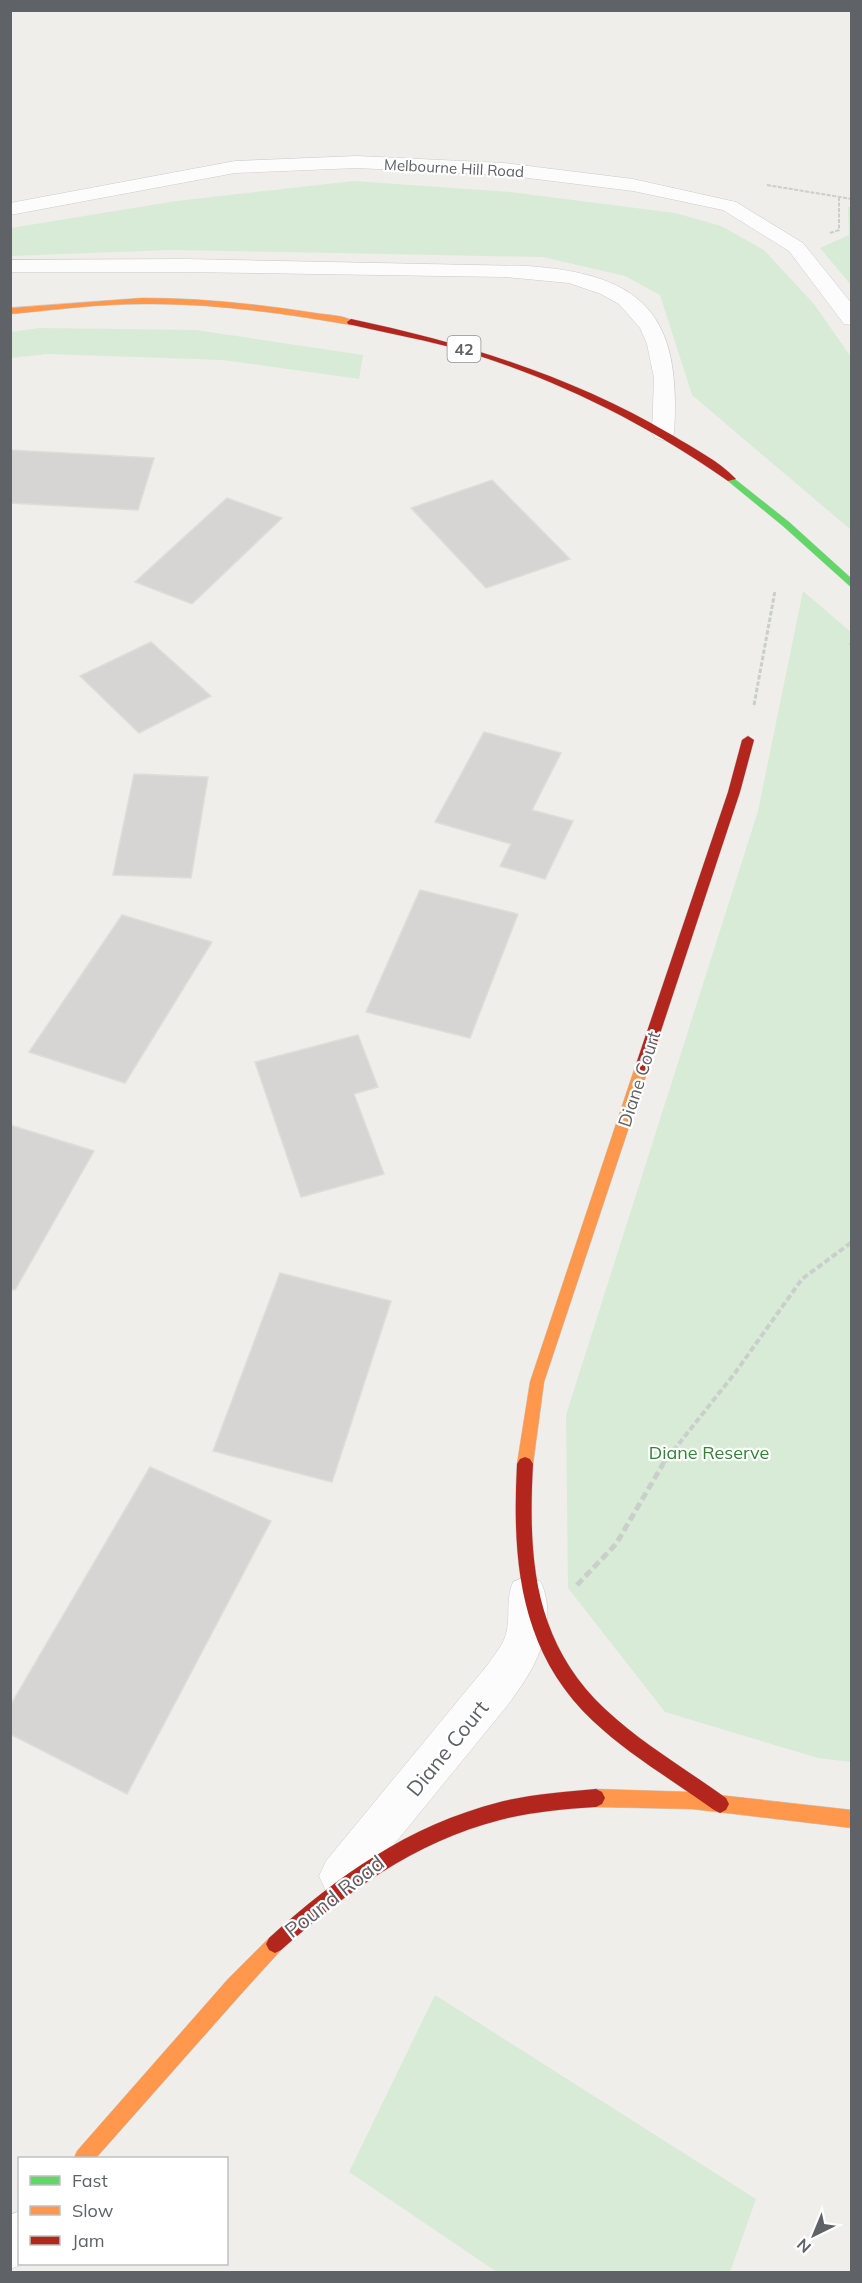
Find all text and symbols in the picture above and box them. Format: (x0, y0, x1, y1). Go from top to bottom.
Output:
street label: Melbourne Hill Road (384, 155, 524, 181)
road number: 42 (448, 336, 480, 362)
street label: Diane Court (613, 1028, 665, 1130)
park label: Diane Reserve (649, 1441, 769, 1464)
street label: Diane Court (400, 1695, 494, 1801)
street label: Pound Road (279, 1849, 389, 1943)
legend (18, 2157, 228, 2265)
text: Fast (72, 2169, 108, 2192)
text: Slow (72, 2199, 114, 2222)
north arrow (784, 2205, 844, 2265)
text: Jam (72, 2229, 105, 2252)
text: N (793, 2235, 815, 2257)

